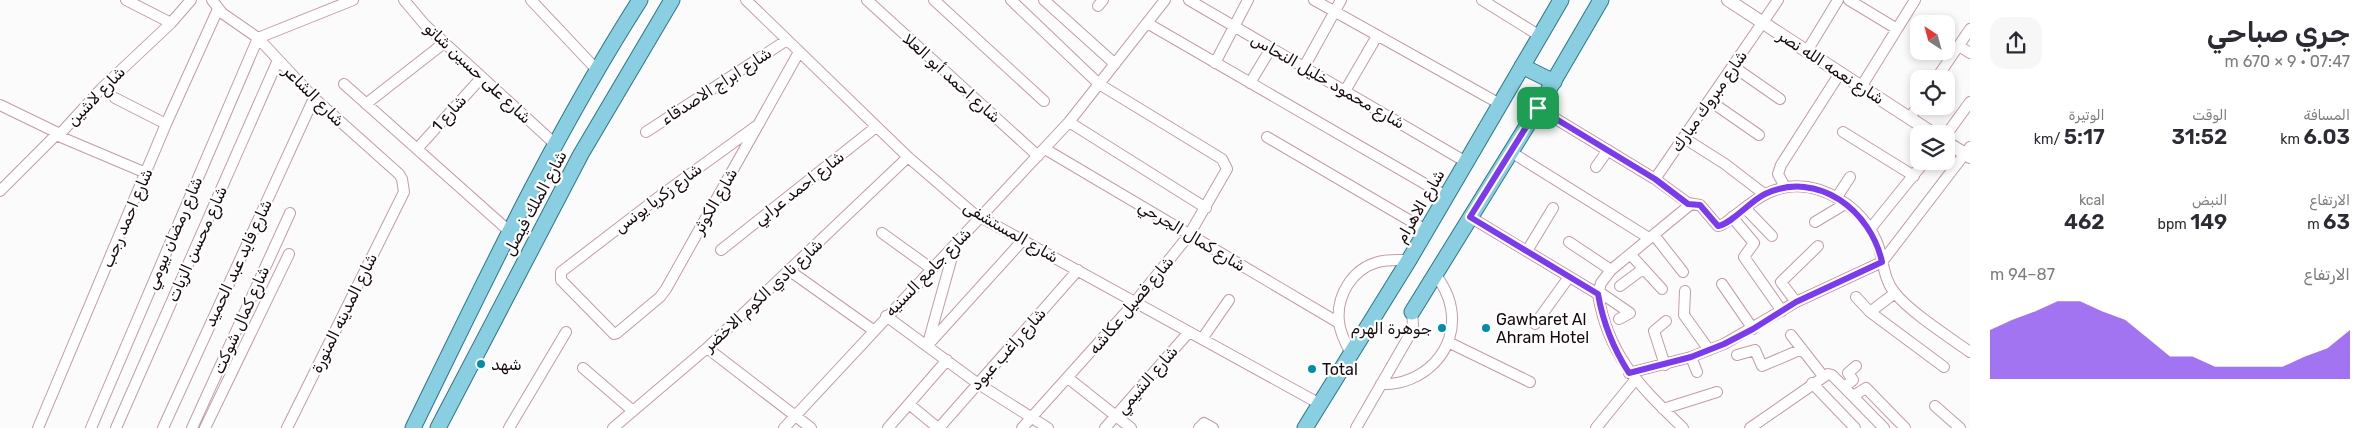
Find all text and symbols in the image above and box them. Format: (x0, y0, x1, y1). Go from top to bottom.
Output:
north arrow (1910, 15, 1955, 60)
map controls (1910, 15, 1955, 170)
text: جري صباحي (2207, 16, 2350, 49)
button: share (1990, 17, 2042, 69)
street label: شارع على حسين شاتو (419, 19, 535, 129)
street label: شارع نعمه الله نصر (1772, 25, 1888, 110)
street label: شارع احمد أبو العلا (898, 29, 1005, 128)
street label: شارع محمود خليل النحاس (1247, 29, 1408, 134)
street label: شارع ابراج الاصدقاء (657, 43, 776, 131)
street label: شارع مبروك مبارك (1667, 46, 1753, 157)
text: 07:47 · 9 × 670 m (2225, 52, 2350, 71)
street label: شارع الشاعر (277, 61, 349, 132)
street label: شارع لاشين (63, 62, 130, 131)
button: locate (1910, 70, 1955, 115)
pin (1517, 87, 1559, 129)
street label: شارع 1 (428, 91, 472, 137)
icon: arrive (1524, 94, 1552, 122)
text: الوتيرة (2069, 107, 2105, 124)
text: الوقت (2192, 107, 2227, 124)
text: المسافة (2303, 107, 2350, 124)
text: 5:17 (2064, 124, 2105, 149)
text: 31:52 (2172, 124, 2227, 149)
text: 6.03 (2303, 124, 2350, 149)
button: layers (1910, 125, 1955, 170)
text: /km (2034, 131, 2064, 148)
text: km (2280, 131, 2303, 148)
street label: شارع الملك فيصل (499, 147, 572, 260)
street label: شارع احمد عرابي (750, 147, 850, 231)
street label: شارع زكريا يونس (611, 159, 707, 239)
street label: شارع احمد رجب (97, 165, 158, 271)
street label: شارع الكوثر (688, 165, 743, 239)
street label: شارع الاهرام (1391, 166, 1450, 247)
street label: شارع رمضان بيومي (142, 174, 209, 293)
street label: شارع محسن الزيات (163, 183, 233, 306)
text: kcal (2079, 192, 2105, 209)
text: النبض (2192, 192, 2227, 209)
text: الارتفاع (2310, 192, 2350, 209)
street label: شارع فايد عبد الحميد (200, 196, 278, 331)
street label: شارع كمال الجرحي (1133, 196, 1249, 278)
street label: شارع المستشفى (959, 197, 1062, 269)
text: 462 (2064, 209, 2105, 234)
text: 149 (2190, 209, 2227, 234)
text: 63 (2323, 209, 2350, 234)
text: bpm (2158, 216, 2190, 233)
text: m (2307, 216, 2323, 233)
street label: شارع جامع السنيه (881, 224, 976, 322)
street label: شارع نادي الكوم الاخضر (699, 235, 828, 357)
street label: شارع المدينه المنورة (307, 250, 383, 377)
street label: شارع فصيل عكاشه (1085, 252, 1179, 359)
street label: شارع كمال شوكت (209, 263, 275, 378)
text: 87–94 m (1990, 265, 2055, 284)
text: الارتفاع (2304, 265, 2350, 284)
street label: شارع راغب عبود (966, 304, 1051, 395)
place label: Gawharet Al Ahram Hotel (1496, 310, 1589, 347)
place label: جوهرة الهرم (1351, 319, 1432, 339)
marker: جوهرة الهرم (1436, 322, 1448, 334)
marker: Gawharet Al Ahram Hotel (1480, 322, 1492, 334)
street label: شارع الشيمي (1112, 342, 1184, 420)
place label: شهد (491, 355, 522, 375)
marker: شهد (475, 358, 487, 370)
place label: Total (1322, 360, 1358, 379)
marker: Total (1306, 363, 1318, 375)

